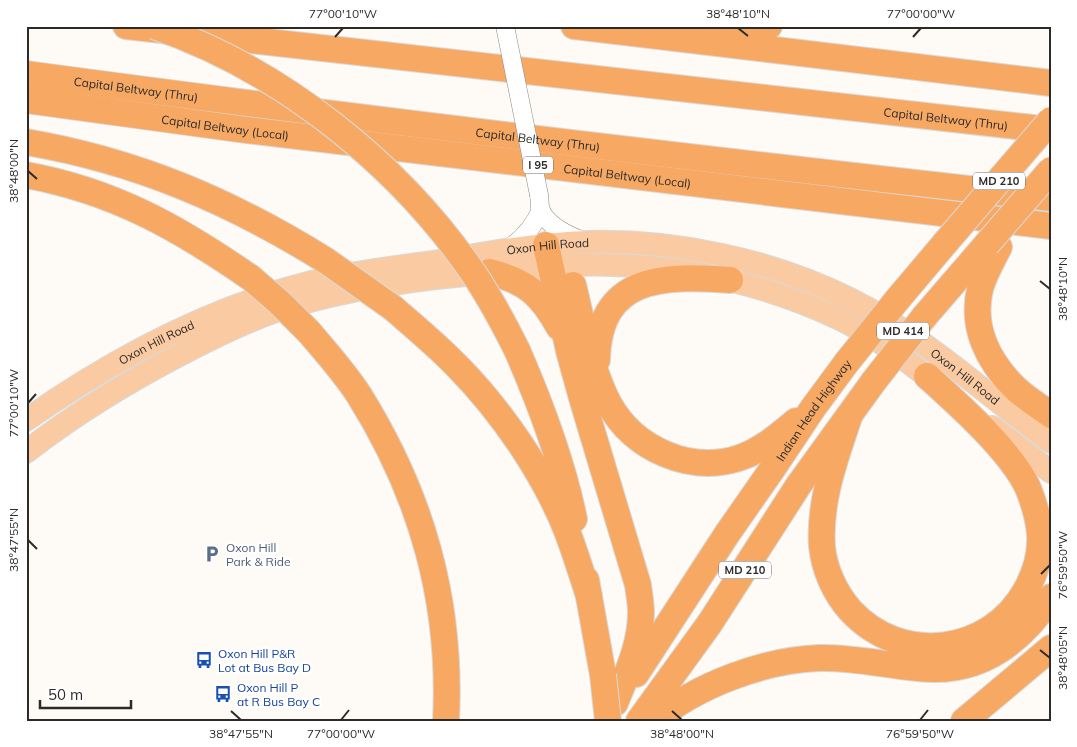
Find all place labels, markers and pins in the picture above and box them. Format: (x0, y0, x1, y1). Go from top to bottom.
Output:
place label: Oxon Hill Park & Ride (226, 540, 290, 569)
parking icon: Oxon Hill Park & Ride (202, 544, 222, 564)
place label: Oxon Hill P&R Lot at Bus Bay D (218, 646, 311, 675)
bus stop icon: Oxon Hill P&R Lot at Bus Bay D (194, 650, 214, 670)
place label: Oxon Hill P at R Bus Bay C (237, 680, 320, 709)
bus stop icon: Oxon Hill P at R Bus Bay C (213, 684, 233, 704)

